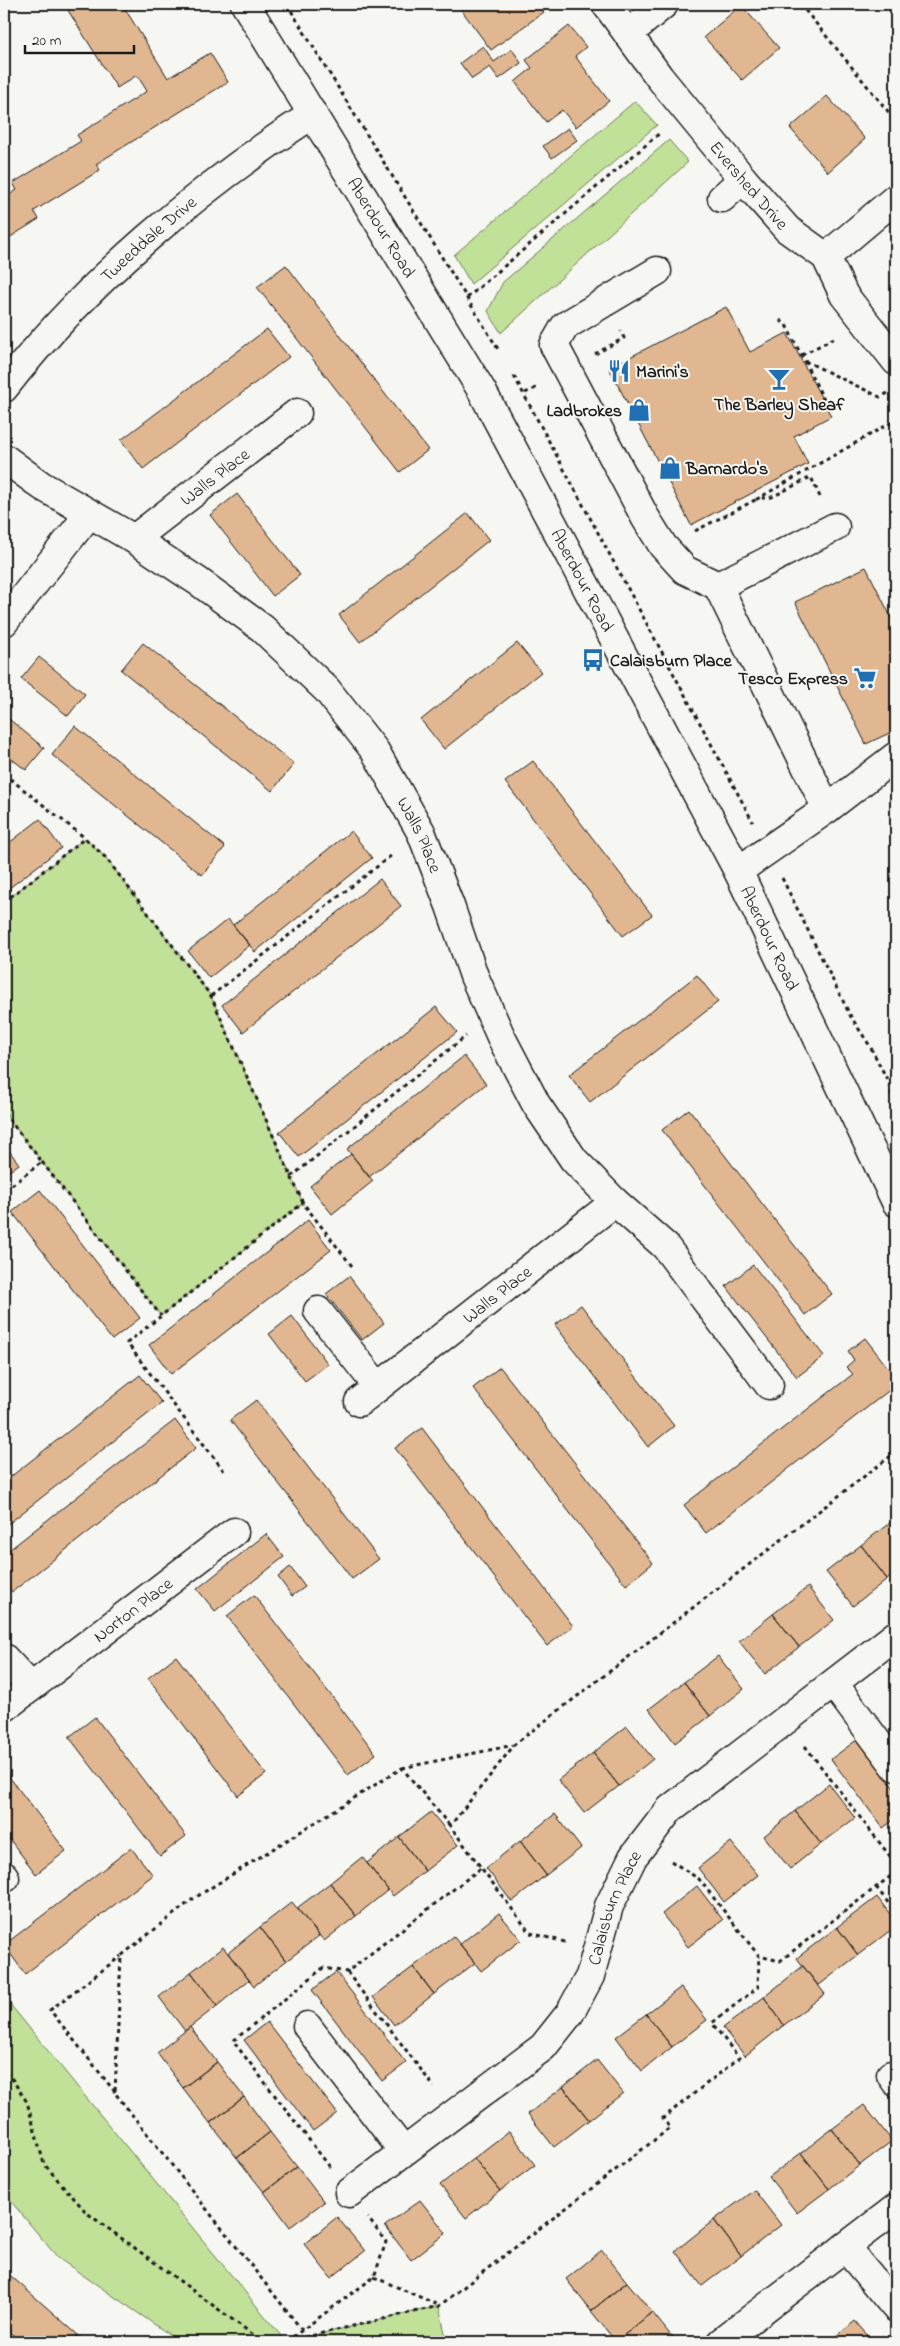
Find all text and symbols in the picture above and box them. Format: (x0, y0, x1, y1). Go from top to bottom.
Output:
scale bar (25, 22, 134, 54)
text: 20 m (32, 30, 62, 52)
street label: Evershed Drive (702, 136, 794, 237)
street label: Aberdour Road (339, 173, 421, 284)
street label: Tweeddale Drive (96, 190, 204, 289)
restaurant icon: Marini's (606, 358, 632, 384)
place label: Marini's (636, 360, 689, 386)
bar icon: The Barley Sheaf (766, 366, 792, 392)
place label: The Barley Sheaf (714, 393, 845, 420)
shop icon: Ladbrokes (626, 397, 652, 423)
place label: Ladbrokes (546, 399, 622, 425)
street label: Walls Place (176, 442, 257, 513)
shop icon: Barnardo's (657, 455, 683, 481)
place label: Barnardo's (685, 457, 768, 483)
street label: Aberdour Road (543, 525, 619, 637)
bus stop icon: Calaisburn Place (580, 647, 606, 673)
place label: Calaisburn Place (610, 649, 733, 675)
supermarket icon: Tesco Express (852, 665, 878, 691)
place label: Tesco Express (738, 667, 848, 693)
street label: Walls Place (389, 793, 447, 878)
street label: Aberdour Road (732, 882, 804, 996)
street label: Walls Place (458, 1260, 539, 1331)
street label: Norton Place (89, 1572, 180, 1650)
street label: Calaisburn Place (582, 1844, 649, 1968)

